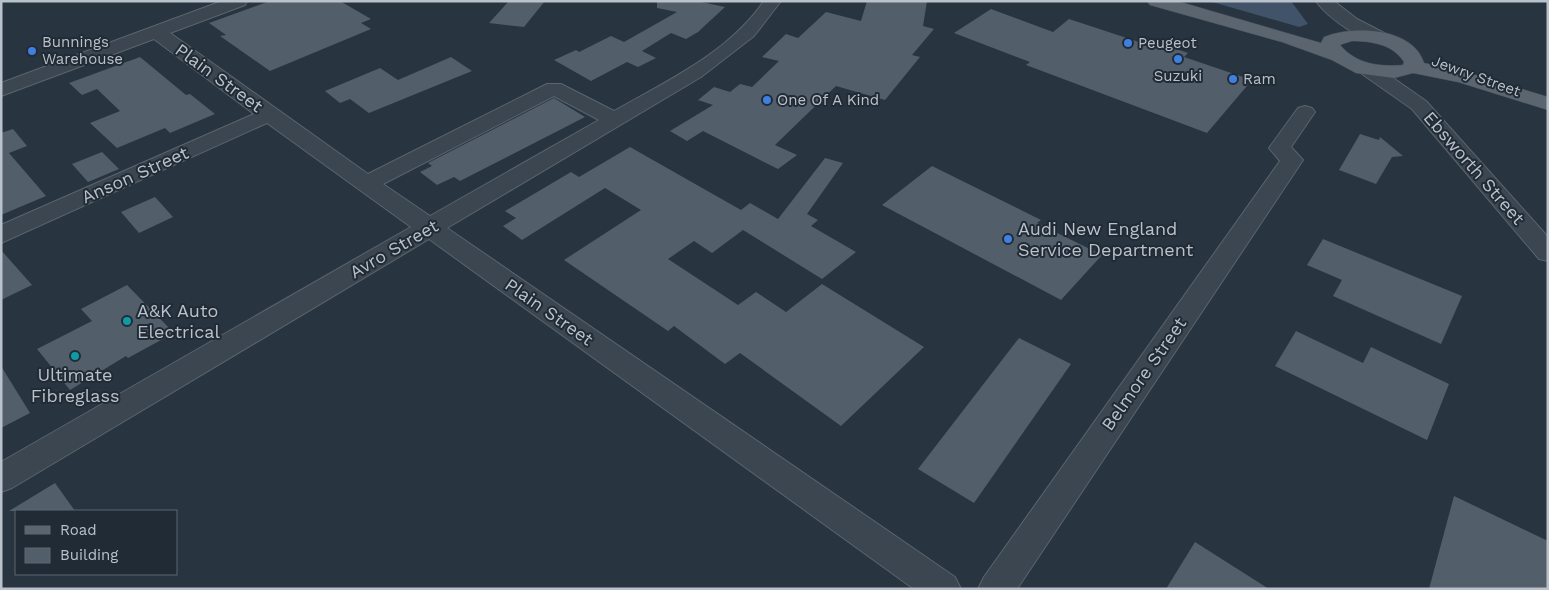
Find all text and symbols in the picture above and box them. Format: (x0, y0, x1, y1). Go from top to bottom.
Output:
place label: Bunnings Warehouse (42, 33, 123, 68)
place label: Peugeot (1138, 34, 1197, 52)
marker: Peugeot (1122, 37, 1134, 49)
street label: Plain Street (171, 39, 267, 117)
marker: Bunnings Warehouse (26, 45, 38, 57)
street label: Jewry Street (1429, 52, 1524, 101)
marker: Suzuki (1172, 53, 1184, 65)
place label: Suzuki (1154, 67, 1202, 85)
place label: Ram (1243, 70, 1276, 88)
marker: Ram (1227, 73, 1239, 85)
place label: One Of A Kind (777, 91, 879, 109)
marker: One Of A Kind (761, 94, 773, 106)
street label: Ebsworth Street (1420, 107, 1530, 229)
street label: Anson Street (78, 141, 192, 207)
street label: Avro Street (346, 215, 442, 282)
place label: Audi New England Service Department (1018, 218, 1194, 260)
marker: Audi New England Service Department (1002, 233, 1014, 245)
street label: Plain Street (501, 273, 598, 350)
place label: A&K Auto Electrical (137, 300, 220, 342)
street label: Belmore Street (1097, 313, 1191, 434)
marker: A&K Auto Electrical (121, 315, 133, 327)
marker: Ultimate Fibreglass (69, 350, 81, 362)
place label: Ultimate Fibreglass (31, 364, 119, 406)
legend (15, 510, 178, 575)
text: Road (60, 521, 97, 539)
text: Building (60, 546, 118, 564)

